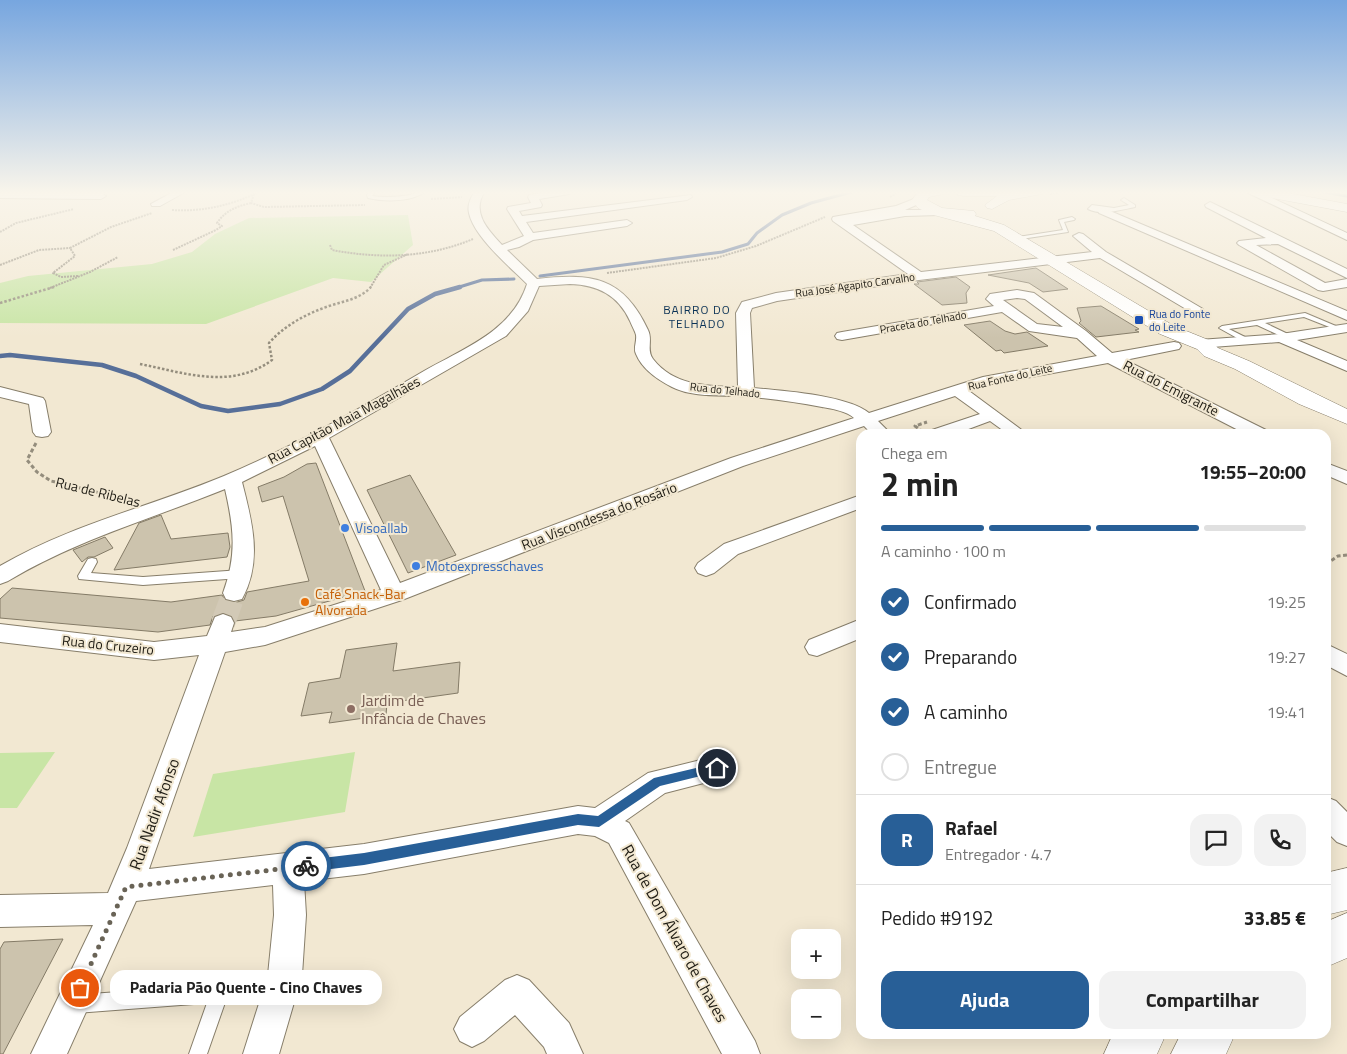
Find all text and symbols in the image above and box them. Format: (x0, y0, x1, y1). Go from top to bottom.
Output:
street label: Rua José Agapito Carvalho (794, 269, 916, 301)
district label: BAIRRO DO TELHADO (663, 300, 731, 333)
street label: Praceta do Telhado (878, 306, 968, 338)
place label: Rua do Fonte do Leite (1149, 306, 1211, 335)
marker: Rua do Fonte do Leite (1133, 314, 1145, 326)
street label: Rua do Emigrante (1120, 354, 1223, 421)
street label: Rua Fonte do Leite (966, 359, 1054, 394)
street label: Rua Capitão Maia Magalhães (264, 370, 424, 469)
street label: Rua do Telhado (689, 378, 761, 402)
text: Chega em (881, 441, 948, 465)
text: 19:55–20:00 (1199, 457, 1306, 486)
text: 2 min (881, 460, 959, 508)
street label: Rua de Ribelas (54, 471, 143, 512)
street label: Rua Viscondessa do Rosário (518, 476, 680, 555)
place label: Visoallab (355, 517, 408, 538)
marker: Visoallab (339, 522, 351, 534)
text: A caminho · 100 m (881, 539, 1006, 563)
place label: Motoexpresschaves (426, 555, 544, 576)
marker: Motoexpresschaves (410, 560, 422, 572)
place label: Café Snack-Bar Alvorada (315, 583, 405, 620)
text: Confirmado (924, 587, 1017, 616)
icon: check (881, 588, 909, 616)
text: 19:25 (1267, 590, 1306, 614)
marker: Café Snack-Bar Alvorada (299, 596, 311, 608)
street label: Rua do Cruzeiro (61, 629, 155, 660)
text: Preparando (924, 642, 1017, 671)
icon: check (881, 643, 909, 671)
text: 19:27 (1267, 645, 1306, 669)
place label: Jardim de Infância de Chaves (361, 688, 486, 730)
text: A caminho (924, 697, 1008, 726)
icon: check (881, 698, 909, 726)
text: 19:41 (1267, 700, 1306, 724)
marker: Jardim de Infância de Chaves (345, 703, 357, 715)
pin (696, 747, 738, 789)
text: Entregue (924, 752, 997, 781)
icon: home (703, 754, 731, 782)
street label: Rua Nadir Afonso (123, 755, 185, 873)
text: Rafael (945, 813, 998, 842)
button: chat (1190, 814, 1242, 866)
button: phone (1254, 814, 1306, 866)
text: R (901, 825, 913, 854)
street label: Rua de Dom Álvaro de Chaves (616, 840, 734, 1026)
courier (281, 841, 331, 891)
text: Entregador · 4.7 (945, 842, 1052, 866)
icon: bike (292, 852, 320, 880)
text: Pedido #9192 (881, 903, 993, 932)
text: 33.85 € (1244, 903, 1306, 932)
map controls (791, 929, 841, 1039)
button: + (791, 929, 841, 979)
pin (59, 967, 101, 1009)
callout: Padaria Pão Quente - Cino Chaves (110, 970, 382, 1006)
button: Ajuda (881, 971, 1089, 1029)
button: Compartilhar (1099, 971, 1306, 1029)
icon: bag (66, 974, 94, 1002)
text: Padaria Pão Quente - Cino Chaves (130, 975, 362, 999)
button: − (791, 989, 841, 1039)

